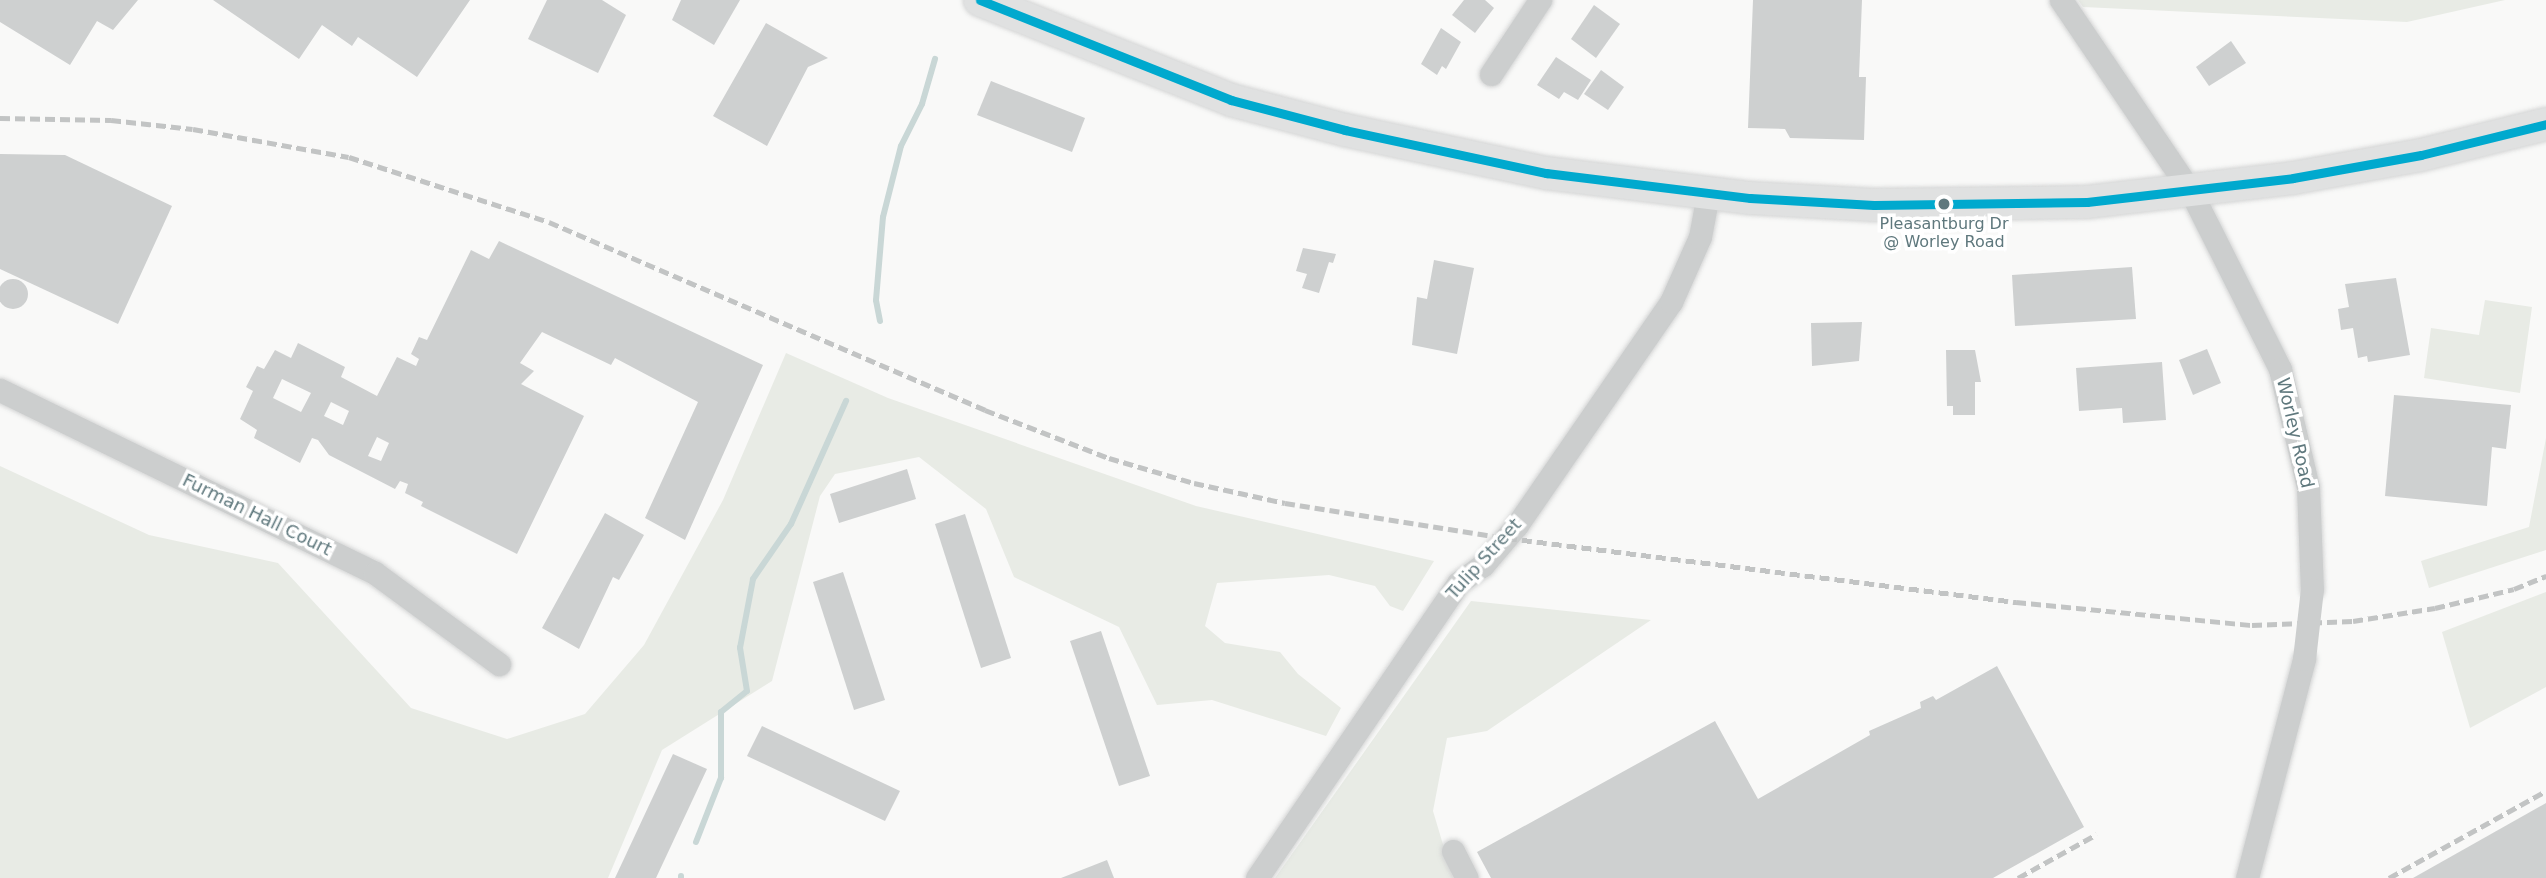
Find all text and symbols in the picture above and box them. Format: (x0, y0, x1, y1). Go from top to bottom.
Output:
marker: Pleasantburg Dr @ Worley Road (1937, 197, 1951, 211)
place label: Pleasantburg Dr @ Worley Road (1879, 214, 2009, 252)
street label: Worley Road (2272, 376, 2318, 490)
street label: Furman Hall Court (179, 470, 335, 560)
street label: Tulip Street (1442, 514, 1526, 604)

